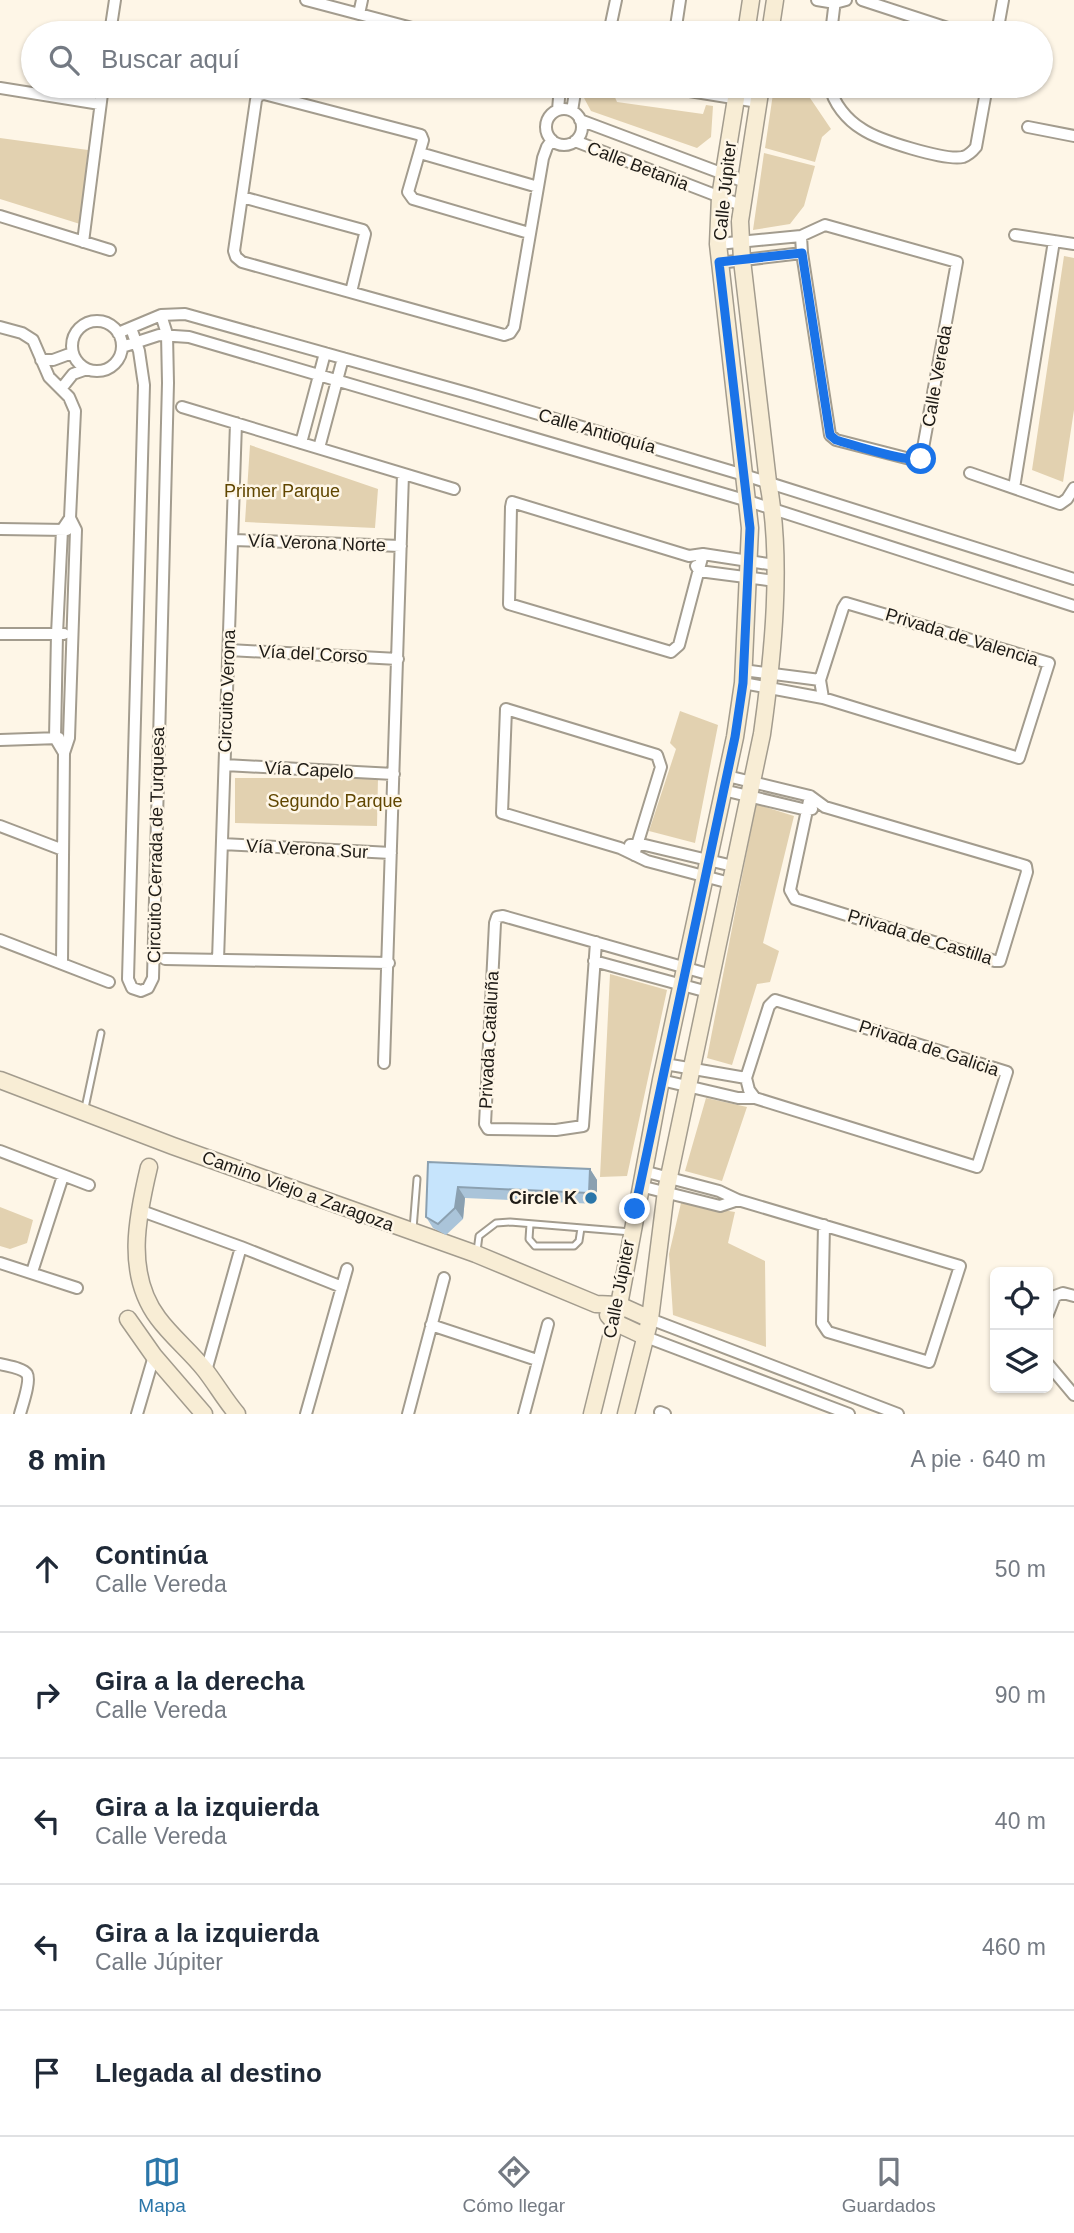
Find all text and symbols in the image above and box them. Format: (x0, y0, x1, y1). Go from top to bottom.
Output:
search box (21, 21, 1053, 98)
icon: search (45, 41, 83, 79)
text: Buscar aquí (101, 44, 240, 74)
street label: Calle Betania (584, 137, 692, 195)
street label: Calle Júpiter (710, 140, 740, 242)
street label: Calle Vereda (918, 323, 956, 428)
street label: Calle Antioquía (536, 405, 659, 458)
route start (905, 443, 936, 474)
park label: Primer Parque (224, 481, 340, 501)
street label: Vía Verona Norte (248, 531, 386, 555)
street label: Privada de Valencia (883, 604, 1042, 670)
street label: Circuito Verona (215, 628, 239, 753)
street label: Vía del Corso (258, 641, 368, 667)
street label: Circuito Cerrada de Turquesa (144, 726, 168, 963)
street label: Vía Capelo (264, 758, 354, 782)
park label: Segundo Parque (267, 791, 403, 811)
street label: Vía Verona Sur (246, 836, 368, 862)
street label: Privada de Castilla (845, 905, 996, 969)
street label: Privada Cataluña (475, 970, 503, 1109)
street label: Privada de Galicia (856, 1016, 1002, 1080)
street label: Camino Viejo a Zaragoza (199, 1147, 398, 1235)
place label: Circle K (509, 1188, 577, 1208)
marker: Circle K (583, 1190, 599, 1206)
route end (619, 1193, 650, 1224)
street label: Calle Júpiter (600, 1238, 638, 1340)
map controls (990, 1267, 1053, 1393)
button: locate (990, 1267, 1053, 1330)
button: layers (990, 1330, 1053, 1393)
text: 8 min (28, 1443, 106, 1476)
text: A pie · 640 m (910, 1446, 1046, 1472)
text: Continúa (95, 1540, 208, 1570)
icon: ahead (28, 1550, 66, 1588)
text: 50 m (995, 1556, 1046, 1582)
text: Calle Vereda (95, 1571, 227, 1597)
text: Gira a la derecha (95, 1666, 305, 1696)
icon: right (28, 1676, 66, 1714)
text: 90 m (995, 1682, 1046, 1708)
text: Calle Vereda (95, 1697, 227, 1723)
text: Gira a la izquierda (95, 1792, 319, 1822)
icon: left (28, 1802, 66, 1840)
text: 40 m (995, 1808, 1046, 1834)
text: Calle Vereda (95, 1823, 227, 1849)
text: Gira a la izquierda (95, 1918, 319, 1948)
icon: left (28, 1928, 66, 1966)
text: 460 m (982, 1934, 1046, 1960)
text: Calle Júpiter (95, 1949, 223, 1975)
icon: arrive (28, 2054, 66, 2092)
text: Llegada al destino (95, 2058, 322, 2088)
tab: Mapa (138, 2153, 186, 2217)
tab: Cómo llegar (463, 2153, 565, 2217)
tab: Guardados (842, 2153, 936, 2217)

